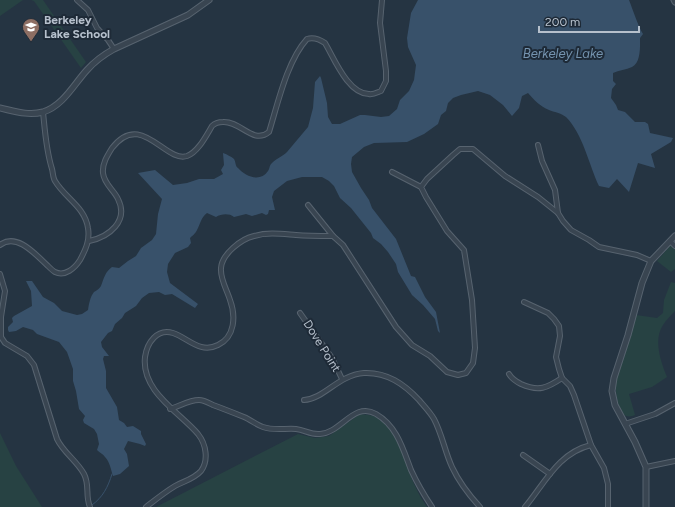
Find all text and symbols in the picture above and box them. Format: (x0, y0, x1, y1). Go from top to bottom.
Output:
scale bar (539, 8, 639, 34)
place label: Berkeley Lake School (44, 13, 110, 41)
text: 200 m (545, 15, 580, 29)
school or university icon: Berkeley Lake School (21, 17, 41, 42)
water label: Berkeley Lake (523, 46, 603, 61)
street label: Dove Point (301, 317, 344, 375)

